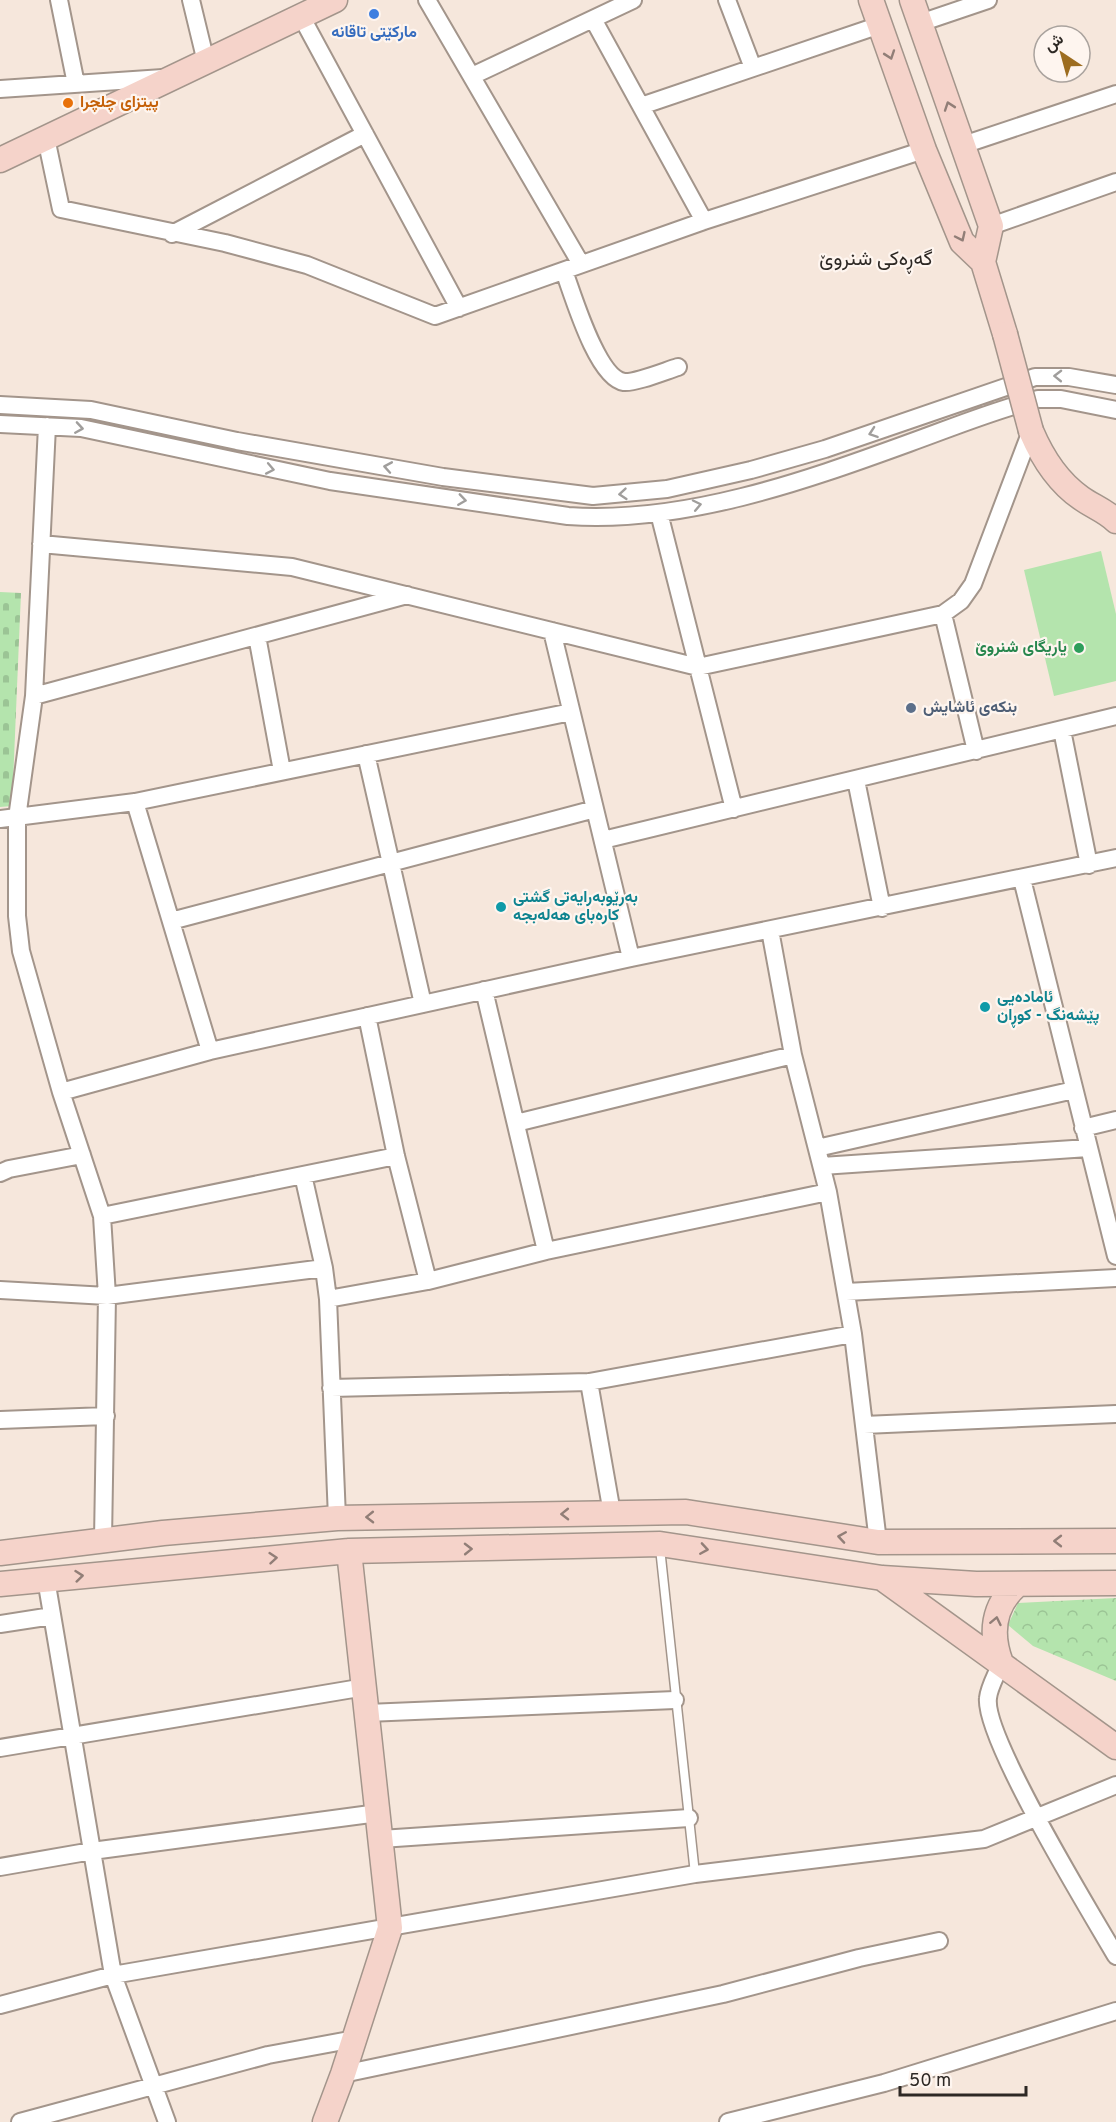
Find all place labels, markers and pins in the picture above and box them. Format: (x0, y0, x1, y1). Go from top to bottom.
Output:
marker: مارکێتی تاقانە (367, 7, 381, 21)
place label: مارکێتی تاقانە (331, 23, 417, 43)
place label: پیتزای چلچرا (80, 93, 159, 113)
marker: پیتزای چلچرا (61, 96, 75, 110)
place label: یاریگای شنروێ (975, 638, 1067, 658)
marker: یاریگای شنروێ (1072, 641, 1086, 655)
place label: بنکەی ئاشایش (923, 698, 1017, 718)
marker: بنکەی ئاشایش (904, 701, 918, 715)
place label: بەرێوبەرایەتی گشتی کارەبای هەلەبجە (513, 888, 638, 926)
marker: بەرێوبەرایەتی گشتی کارەبای هەلەبجە (494, 900, 508, 914)
place label: ئامادەیی پێشەنگ - کوڕان (997, 988, 1100, 1028)
marker: ئامادەیی پێشەنگ - کوڕان (978, 1000, 992, 1014)

